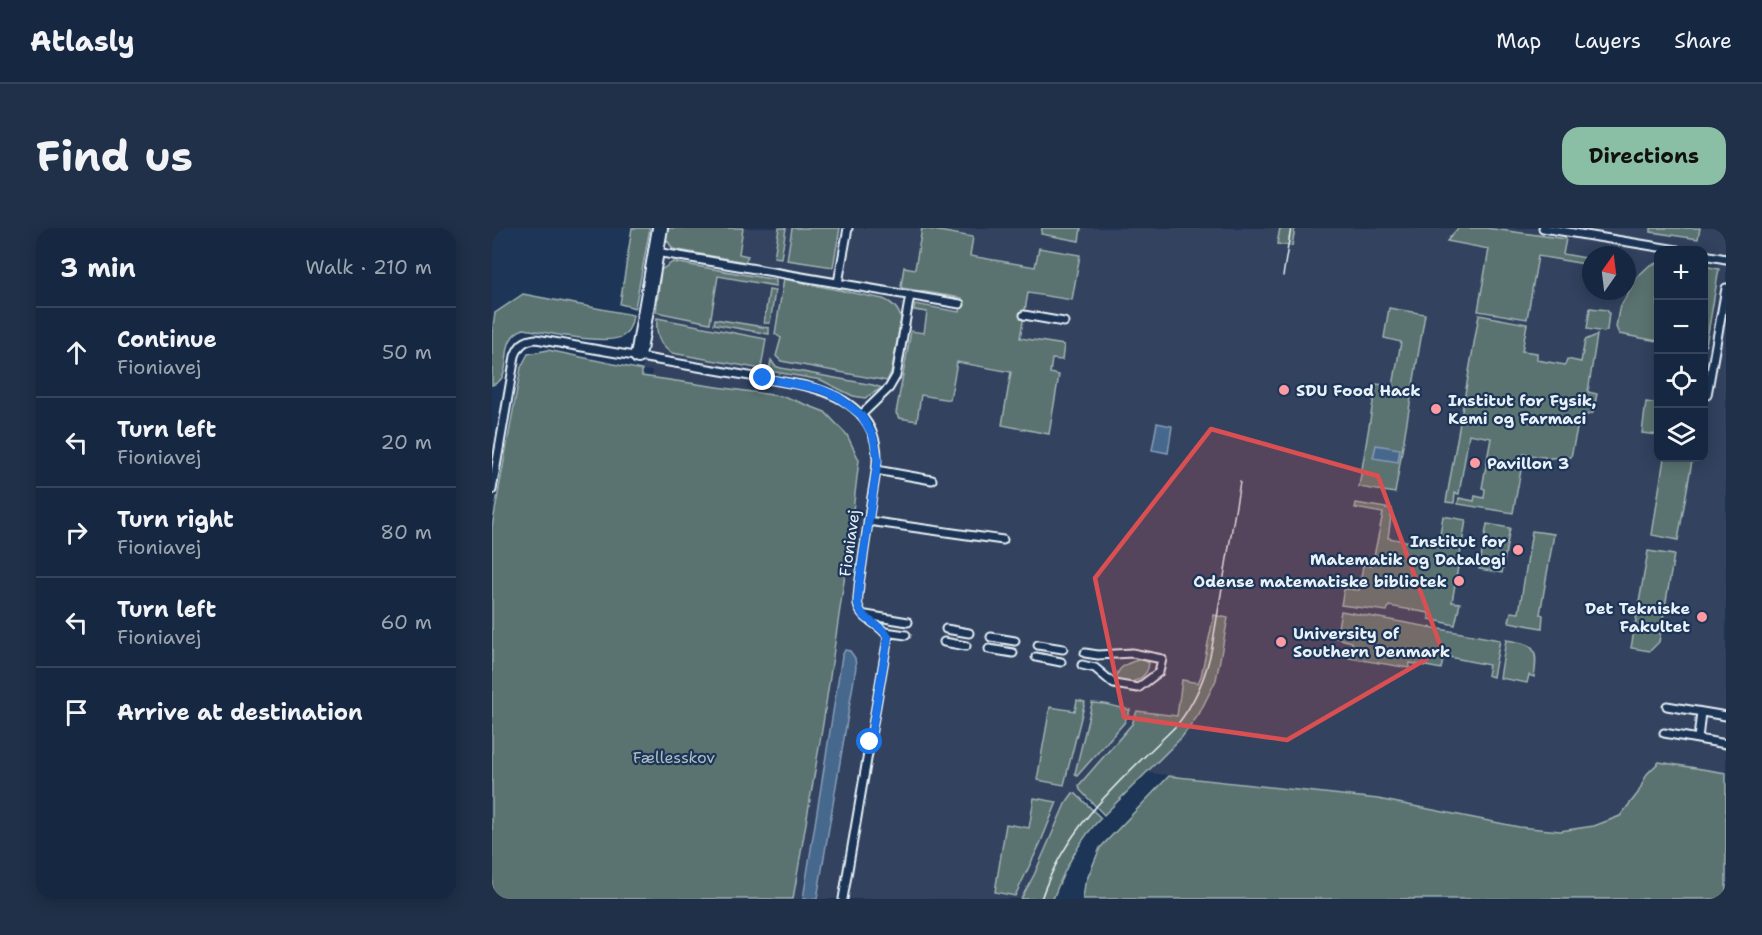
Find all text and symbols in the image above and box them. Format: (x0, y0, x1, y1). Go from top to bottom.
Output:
text: Atlasly (30, 22, 135, 60)
text: Map (1496, 27, 1541, 55)
text: Layers (1574, 27, 1641, 55)
text: Share (1674, 27, 1732, 55)
button: Directions (1562, 127, 1726, 185)
text: Find us (36, 128, 193, 184)
north arrow (1582, 246, 1636, 300)
map controls (1654, 246, 1708, 462)
button: + (1654, 246, 1708, 300)
text: 3 min (60, 250, 136, 285)
text: Walk · 210 m (306, 254, 432, 280)
button: − (1654, 300, 1708, 354)
text: Continue (117, 325, 217, 354)
icon: ahead (60, 336, 93, 369)
text: 50 m (382, 339, 432, 365)
text: Fioniavej (117, 354, 201, 380)
button: locate (1654, 354, 1708, 408)
route end (749, 364, 775, 390)
place label: SDU Food Hack (1296, 380, 1421, 401)
marker: SDU Food Hack (1277, 383, 1291, 397)
place label: Institut for Fysik, Kemi og Farmaci (1448, 390, 1596, 429)
marker: Institut for Fysik, Kemi og Farmaci (1429, 402, 1443, 416)
button: layers (1654, 408, 1708, 462)
text: Turn left (117, 415, 216, 444)
icon: left (60, 426, 93, 459)
text: 20 m (381, 429, 432, 455)
text: Fioniavej (117, 444, 201, 470)
place label: Pavillon 3 (1487, 453, 1569, 474)
marker: Pavillon 3 (1468, 456, 1482, 470)
text: Turn right (117, 505, 234, 534)
street label: Fioniavej (834, 508, 865, 578)
icon: right (60, 516, 93, 549)
text: 80 m (380, 519, 432, 545)
place label: Institut for Matematik og Datalogi (1310, 531, 1506, 570)
text: Fioniavej (117, 534, 201, 560)
marker: Institut for Matematik og Datalogi (1511, 543, 1525, 557)
place label: Odense matematiske bibliotek (1193, 571, 1447, 592)
marker: Odense matematiske bibliotek (1452, 574, 1466, 588)
text: Turn left (117, 595, 216, 624)
place label: Det Tekniske Fakultet (1585, 598, 1690, 637)
icon: left (60, 606, 93, 639)
text: 60 m (380, 609, 432, 635)
marker: Det Tekniske Fakultet (1695, 610, 1709, 624)
place label: University of Southern Denmark (1293, 623, 1450, 662)
text: Fioniavej (117, 624, 201, 650)
marker: University of Southern Denmark (1274, 635, 1288, 649)
icon: arrive (60, 696, 93, 729)
text: Arrive at destination (117, 698, 363, 727)
route start (856, 728, 882, 754)
park label: Fællesskov (633, 747, 715, 768)

